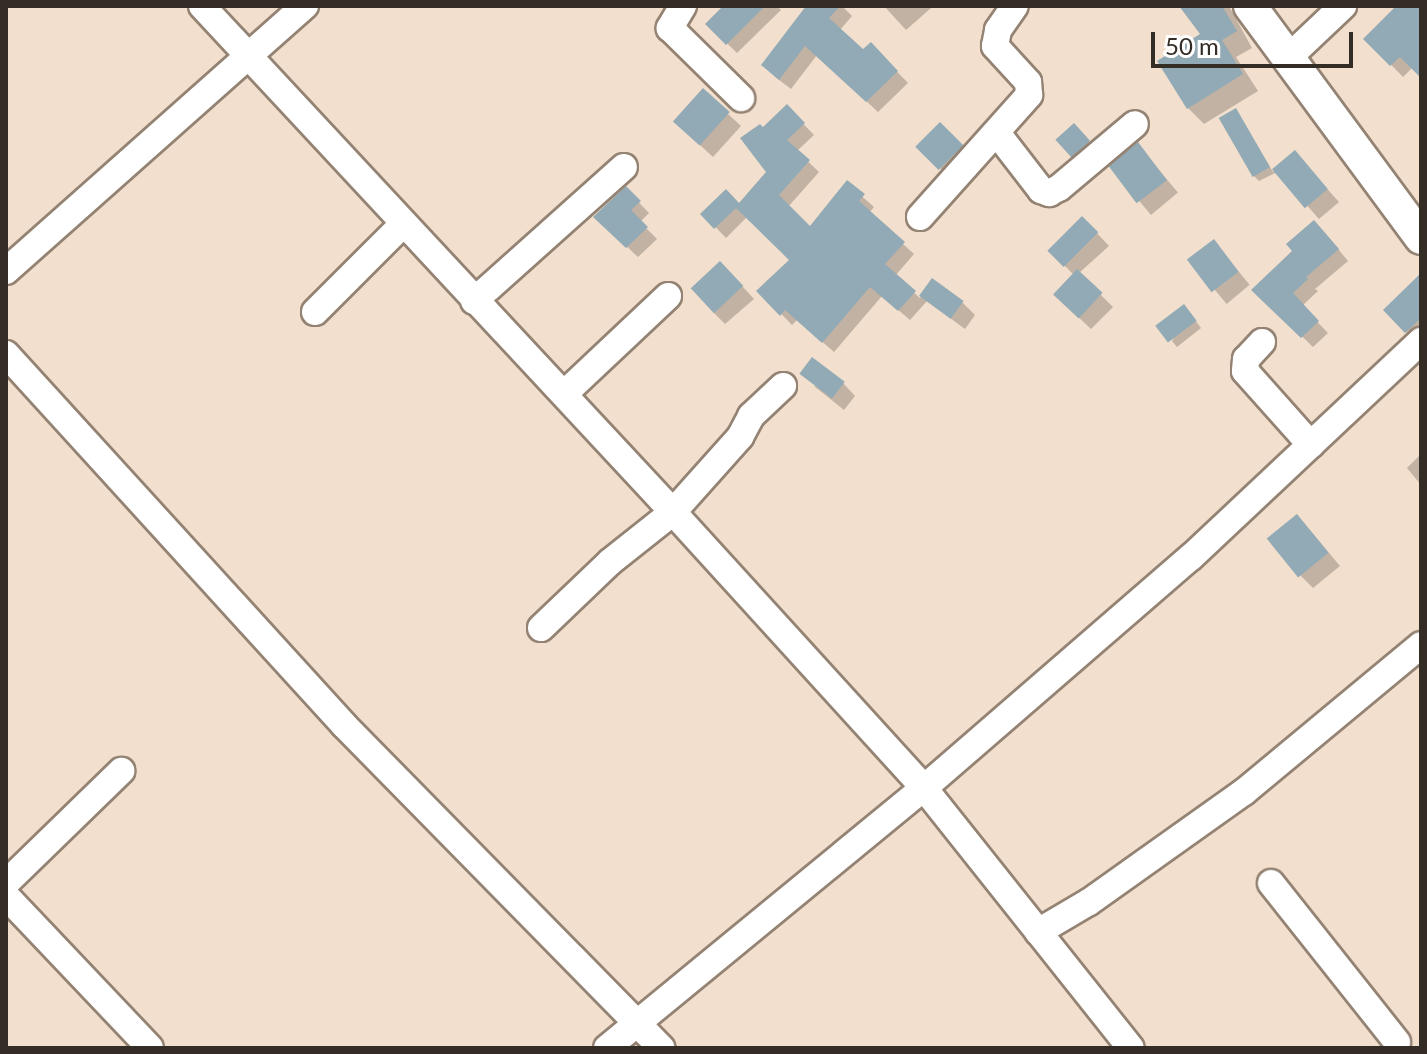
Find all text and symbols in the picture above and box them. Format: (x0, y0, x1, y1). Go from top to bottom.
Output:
scale bar (1155, 16, 1357, 66)
text: 50 m (1165, 31, 1219, 60)

